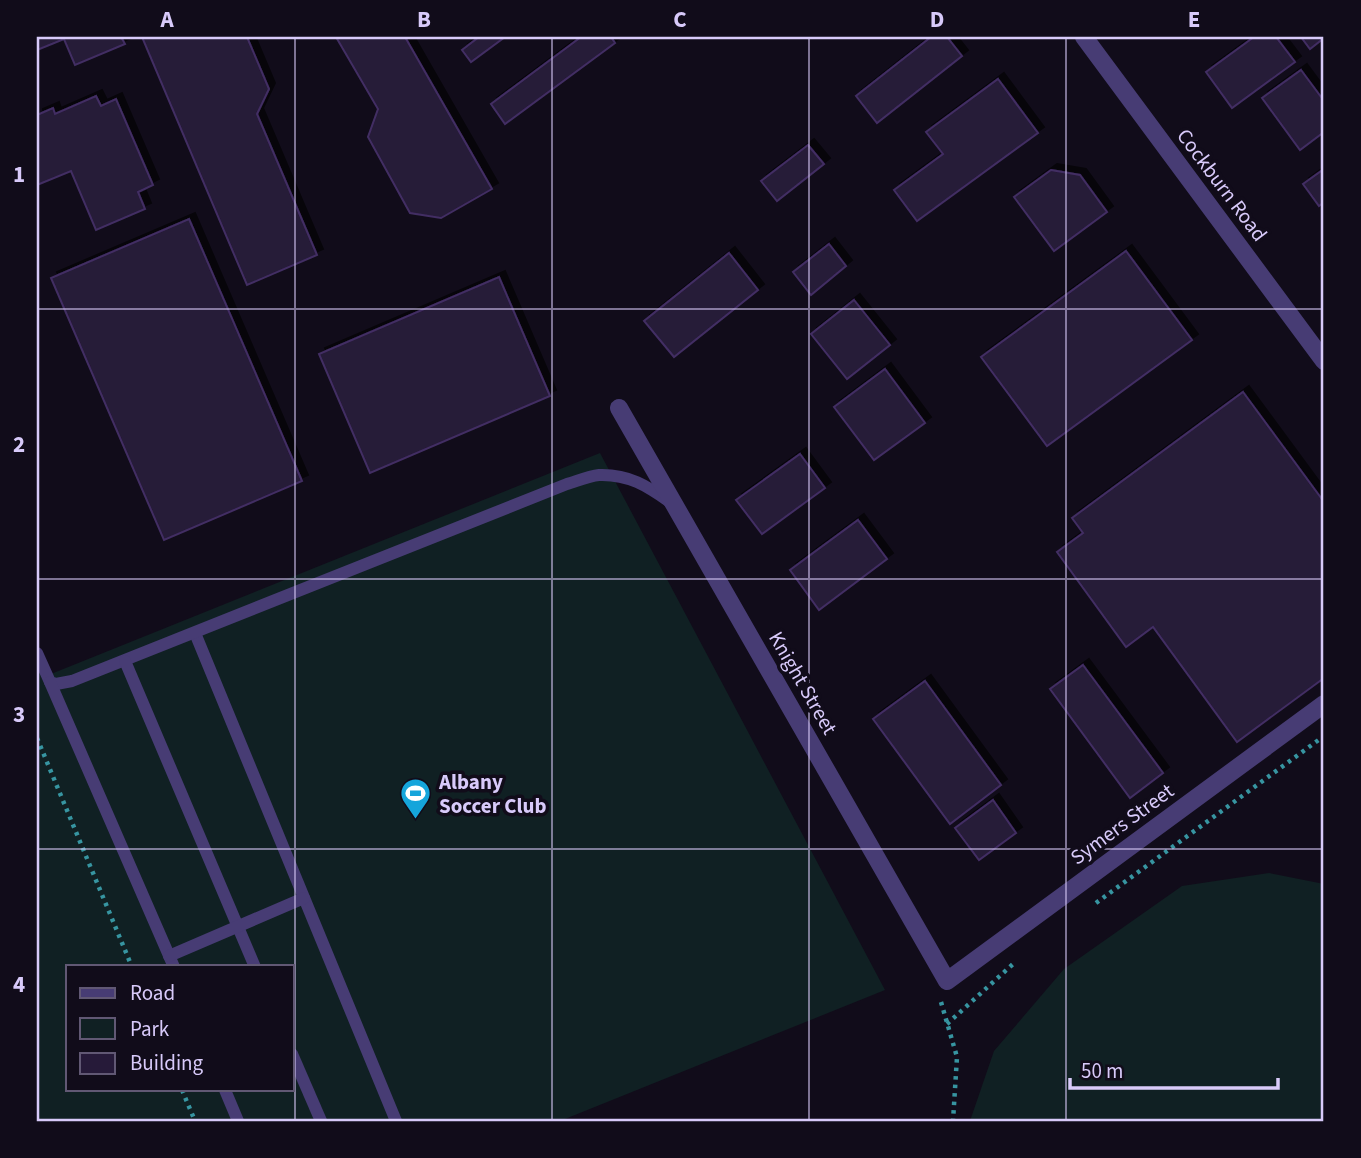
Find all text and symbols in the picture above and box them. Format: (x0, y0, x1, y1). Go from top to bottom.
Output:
text: A (159, 3, 174, 36)
text: B (417, 3, 431, 36)
text: C (673, 3, 687, 36)
text: D (930, 3, 944, 36)
text: E (1188, 3, 1200, 36)
street label: Cockburn Road (1170, 122, 1274, 248)
text: 1 (13, 158, 25, 191)
text: 2 (13, 428, 25, 461)
street label: Knight Street (761, 626, 845, 740)
text: 3 (13, 698, 25, 731)
place label: Albany Soccer Club (438, 767, 546, 821)
street label: Symers Street (1064, 776, 1180, 872)
sports icon: Albany Soccer Club (399, 777, 433, 821)
legend (66, 965, 294, 1092)
text: 4 (13, 968, 25, 1001)
text: Road (130, 978, 175, 1008)
text: Park (130, 1014, 170, 1044)
scale bar (1070, 1046, 1279, 1090)
text: Building (130, 1048, 204, 1078)
text: 50 m (1081, 1056, 1123, 1086)

